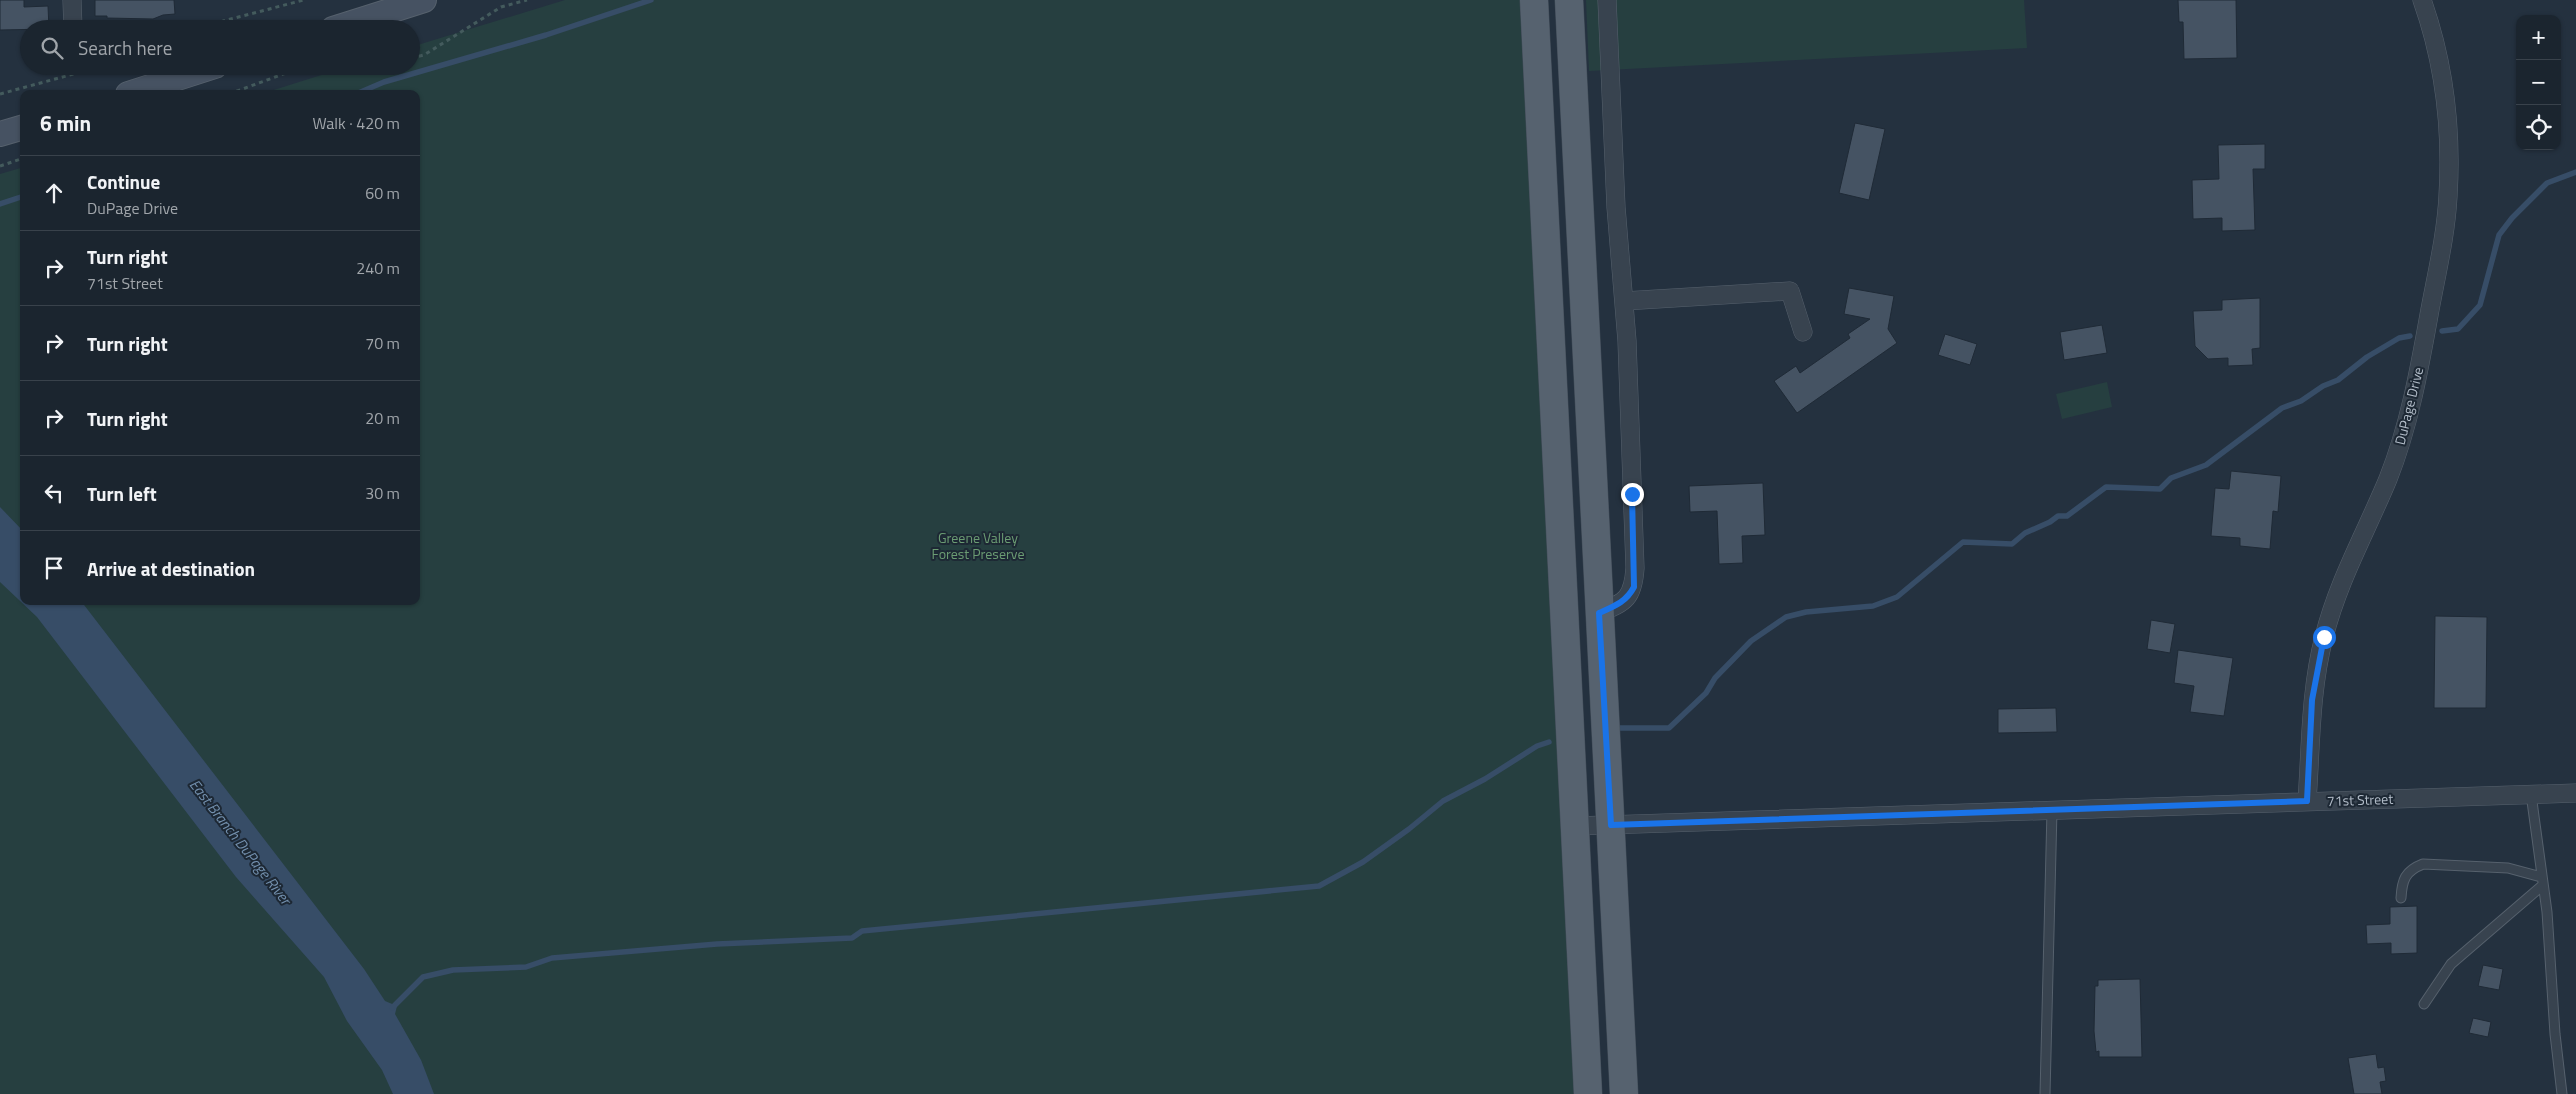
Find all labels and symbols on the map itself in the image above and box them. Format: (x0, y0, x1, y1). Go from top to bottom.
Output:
street label: DuPage Drive (2389, 365, 2428, 447)
route end (1621, 483, 1644, 506)
park label: Greene Valley Forest Preserve (932, 527, 1024, 564)
route start (2313, 626, 2336, 649)
water label: East Branch DuPage River (184, 774, 298, 911)
street label: 71st Street (2326, 788, 2394, 811)

